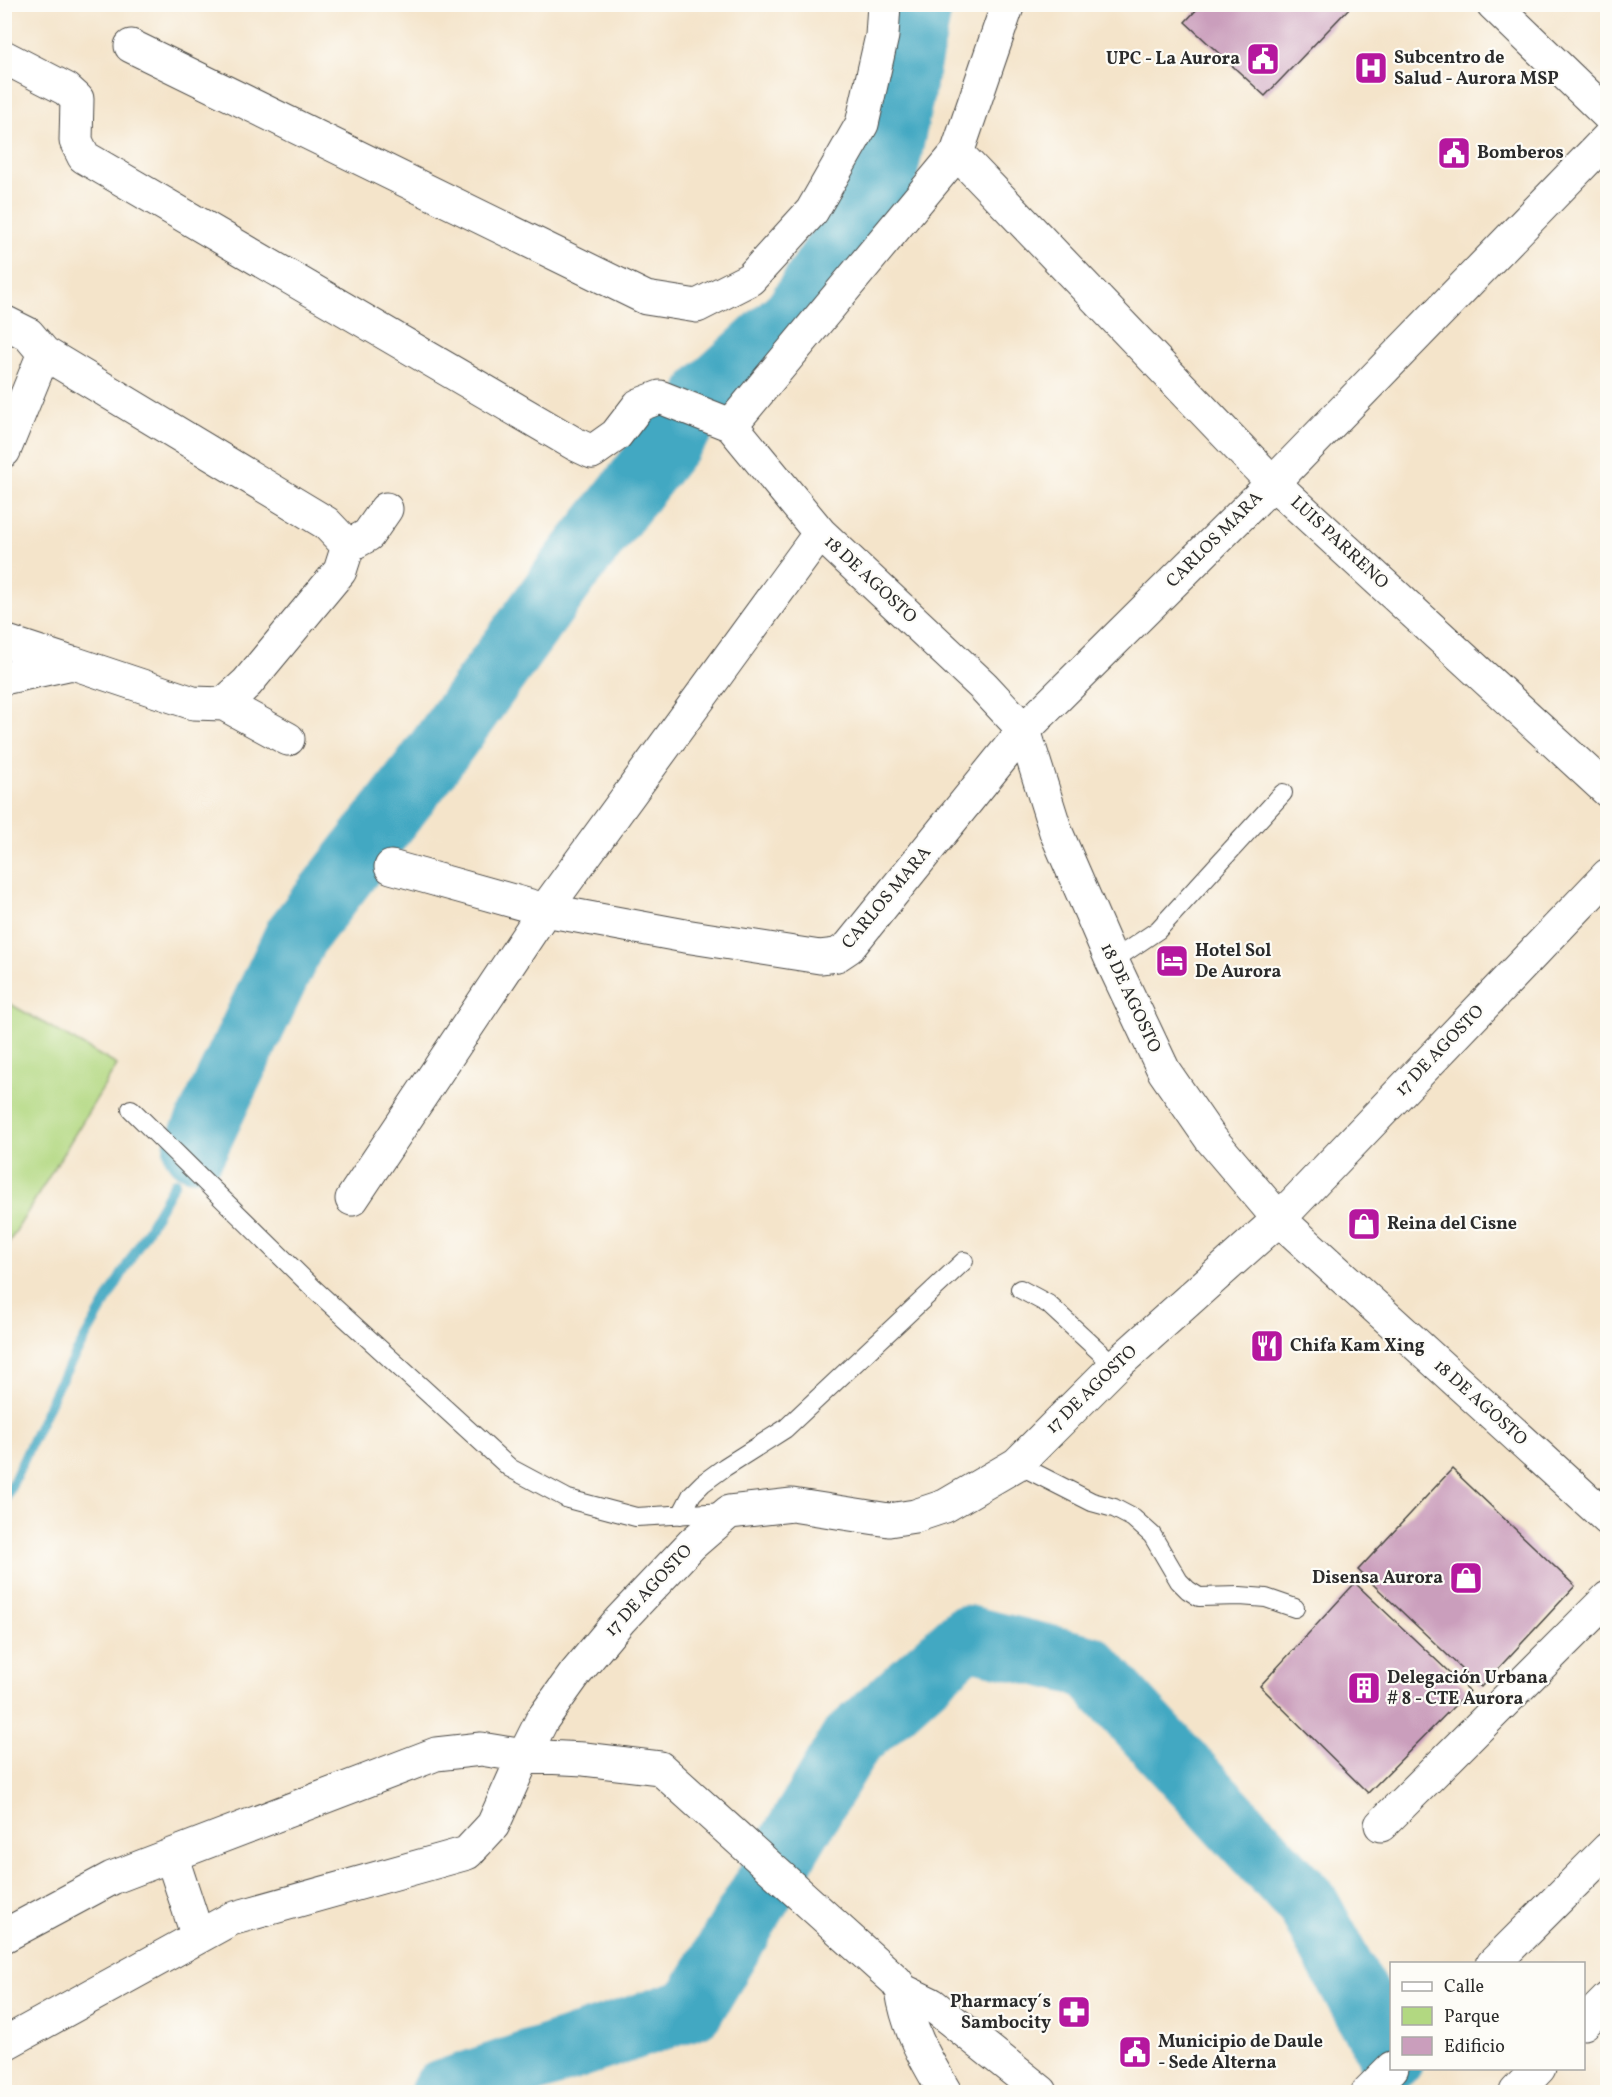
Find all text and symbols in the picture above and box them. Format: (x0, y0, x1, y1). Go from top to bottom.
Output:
public building icon: UPC - La Aurora (1245, 41, 1281, 77)
place label: Subcentro de Salud - Aurora MSP (1394, 46, 1559, 92)
place label: UPC - La Aurora (1106, 47, 1240, 72)
hospital icon: Subcentro de Salud - Aurora MSP (1353, 50, 1389, 86)
public building icon: Bomberos (1436, 135, 1472, 171)
place label: Bomberos (1477, 141, 1564, 166)
street label: CARLOS MARA (1161, 486, 1269, 594)
street label: LUIS PARRENO (1284, 491, 1394, 595)
street label: 18 DE AGOSTO (818, 530, 922, 630)
street label: CARLOS MARA (836, 841, 938, 955)
street label: 18 DE AGOSTO (1094, 939, 1166, 1057)
place label: Hotel Sol De Aurora (1195, 939, 1282, 985)
hotel icon: Hotel Sol De Aurora (1154, 943, 1190, 979)
street label: 17 DE AGOSTO (1390, 1000, 1490, 1102)
shop icon: Reina del Cisne (1346, 1206, 1382, 1242)
place label: Reina del Cisne (1387, 1212, 1517, 1237)
restaurant icon: Chifa Kam Xing (1249, 1328, 1285, 1364)
place label: Chifa Kam Xing (1290, 1334, 1425, 1359)
street label: 17 DE AGOSTO (1041, 1340, 1143, 1440)
street label: 18 DE AGOSTO (1428, 1354, 1532, 1452)
street label: 17 DE AGOSTO (600, 1539, 698, 1643)
shop icon: Disensa Aurora (1448, 1560, 1484, 1596)
place label: Disensa Aurora (1312, 1566, 1443, 1591)
place label: Delegación Urbana # 8 - CTE Aurora (1387, 1666, 1548, 1712)
building icon: Delegación Urbana # 8 - CTE Aurora (1346, 1670, 1382, 1706)
legend (1390, 1962, 1585, 2070)
text: Calle (1444, 1975, 1484, 2000)
place label: Pharmacy´s Sambocity (950, 1990, 1051, 2036)
pharmacy icon: Pharmacy´s Sambocity (1056, 1994, 1092, 2030)
text: Parque (1444, 2005, 1499, 2030)
place label: Municipio de Daule - Sede Alterna (1158, 2030, 1323, 2076)
public building icon: Municipio de Daule - Sede Alterna (1117, 2034, 1153, 2070)
text: Edificio (1444, 2035, 1505, 2060)

